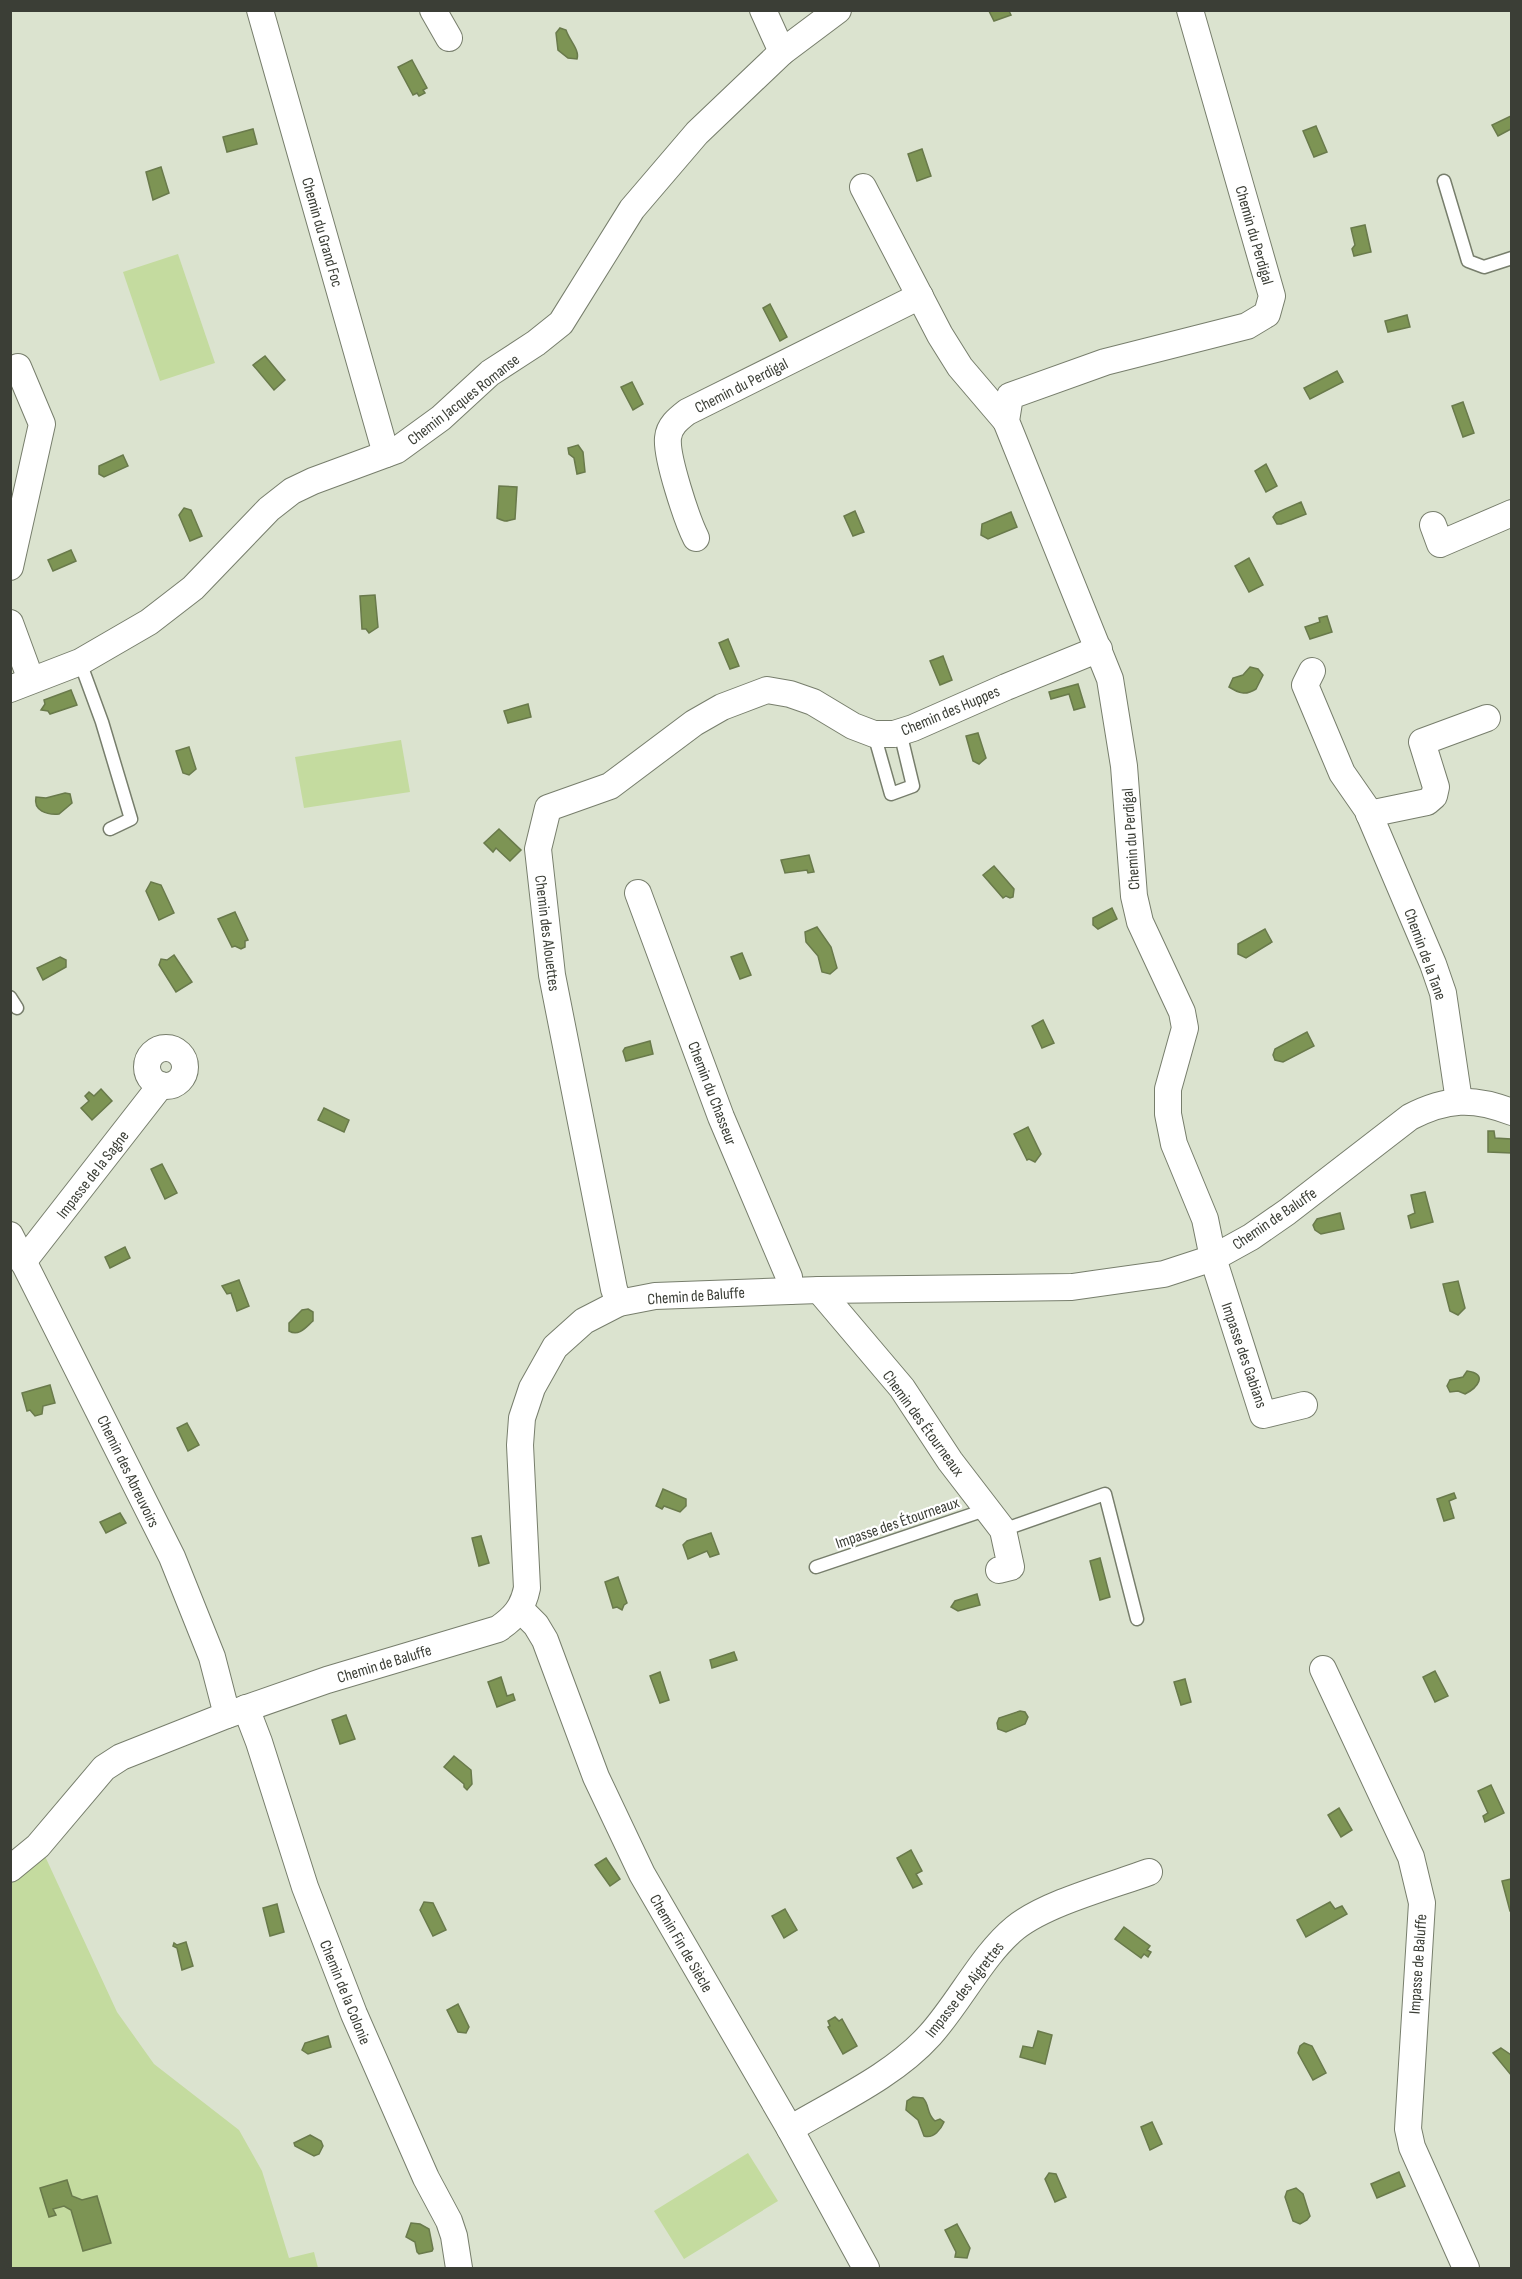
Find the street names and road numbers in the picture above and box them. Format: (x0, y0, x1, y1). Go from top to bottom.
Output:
street label: Chemin du Grand Foc (297, 175, 346, 289)
street label: Chemin du Perdigal (1230, 184, 1277, 287)
street label: Chemin Jacques Romanse (404, 351, 524, 450)
street label: Chemin du Perdigal (692, 355, 791, 418)
street label: Chemin des Huppes (898, 682, 1003, 741)
street label: Chemin du Perdigal (1118, 787, 1145, 890)
street label: Chemin des Alouettes (530, 874, 563, 992)
street label: Chemin de la Tane (1399, 906, 1450, 1003)
street label: Chemin du Chasseur (683, 1039, 740, 1148)
street label: Impasse de la Sagne (53, 1127, 133, 1223)
street label: Chemin de Baluffe (1229, 1184, 1321, 1254)
street label: Chemin de Baluffe (647, 1284, 745, 1309)
street label: Impasse des Gabians (1217, 1300, 1271, 1411)
street label: Chemin des Étourneaux (878, 1367, 968, 1481)
street label: Chemin des Abreuvoirs (92, 1413, 163, 1531)
street label: Impasse des Étourneaux (833, 1493, 962, 1553)
street label: Chemin de Baluffe (335, 1641, 434, 1688)
street label: Chemin Fin de Siècle (645, 1891, 716, 1996)
street label: Impasse de Baluffe (1406, 1913, 1431, 2015)
street label: Chemin de la Colonie (315, 1937, 374, 2048)
street label: Impasse des Aigrettes (922, 1938, 1009, 2042)

